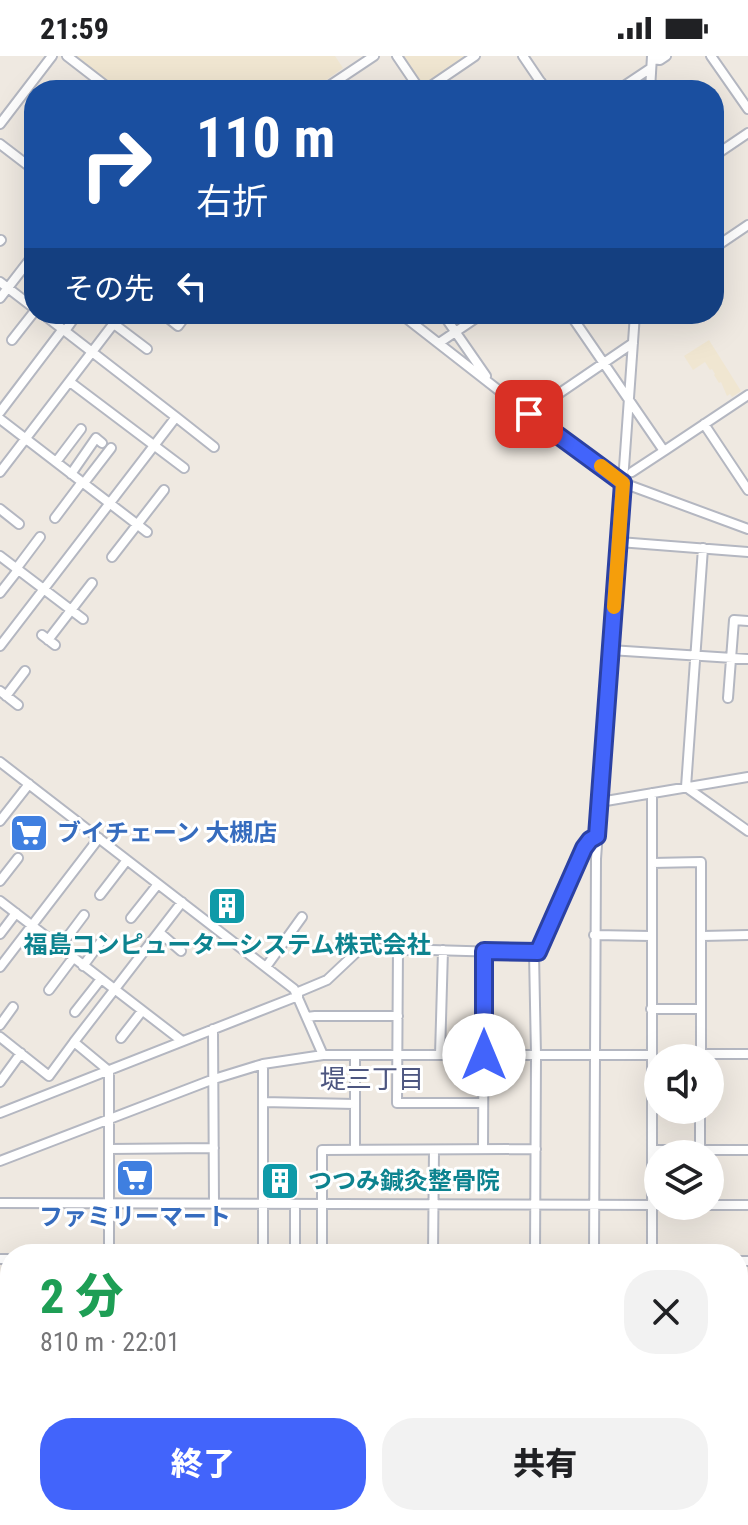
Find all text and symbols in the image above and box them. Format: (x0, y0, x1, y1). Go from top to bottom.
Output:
text: 21:59 (40, 11, 109, 46)
text: 110 m (196, 105, 335, 171)
icon: right (64, 112, 168, 216)
text: 右折 (196, 181, 268, 223)
icon: left (170, 264, 214, 308)
text: その先 (64, 271, 154, 306)
pin (495, 380, 563, 448)
icon: arrive (507, 392, 551, 436)
supermarket icon: ブイチェーン 大槻店 (8, 812, 50, 854)
place label: ブイチェーン 大槻店 (57, 819, 277, 847)
building icon: 福島コンピューターシステム株式会社 (206, 885, 248, 927)
place label: 福島コンピューターシステム株式会社 (24, 931, 430, 959)
position arrow (442, 1013, 526, 1097)
map controls (644, 1044, 724, 1220)
button: sound (644, 1044, 724, 1124)
district label: 堤三丁目 (320, 1064, 424, 1094)
button: layers (644, 1140, 724, 1220)
supermarket icon: ファミリーマート (114, 1157, 156, 1199)
building icon: つつみ鍼灸整骨院 (259, 1160, 301, 1202)
place label: つつみ鍼灸整骨院 (308, 1167, 500, 1195)
place label: ファミリーマート (39, 1203, 231, 1231)
text: 2 分 (40, 1268, 123, 1325)
button: close (624, 1270, 708, 1354)
text: 810 m · 22:01 (40, 1327, 180, 1357)
button: 終了 (40, 1418, 366, 1510)
button: 共有 (382, 1418, 708, 1510)

